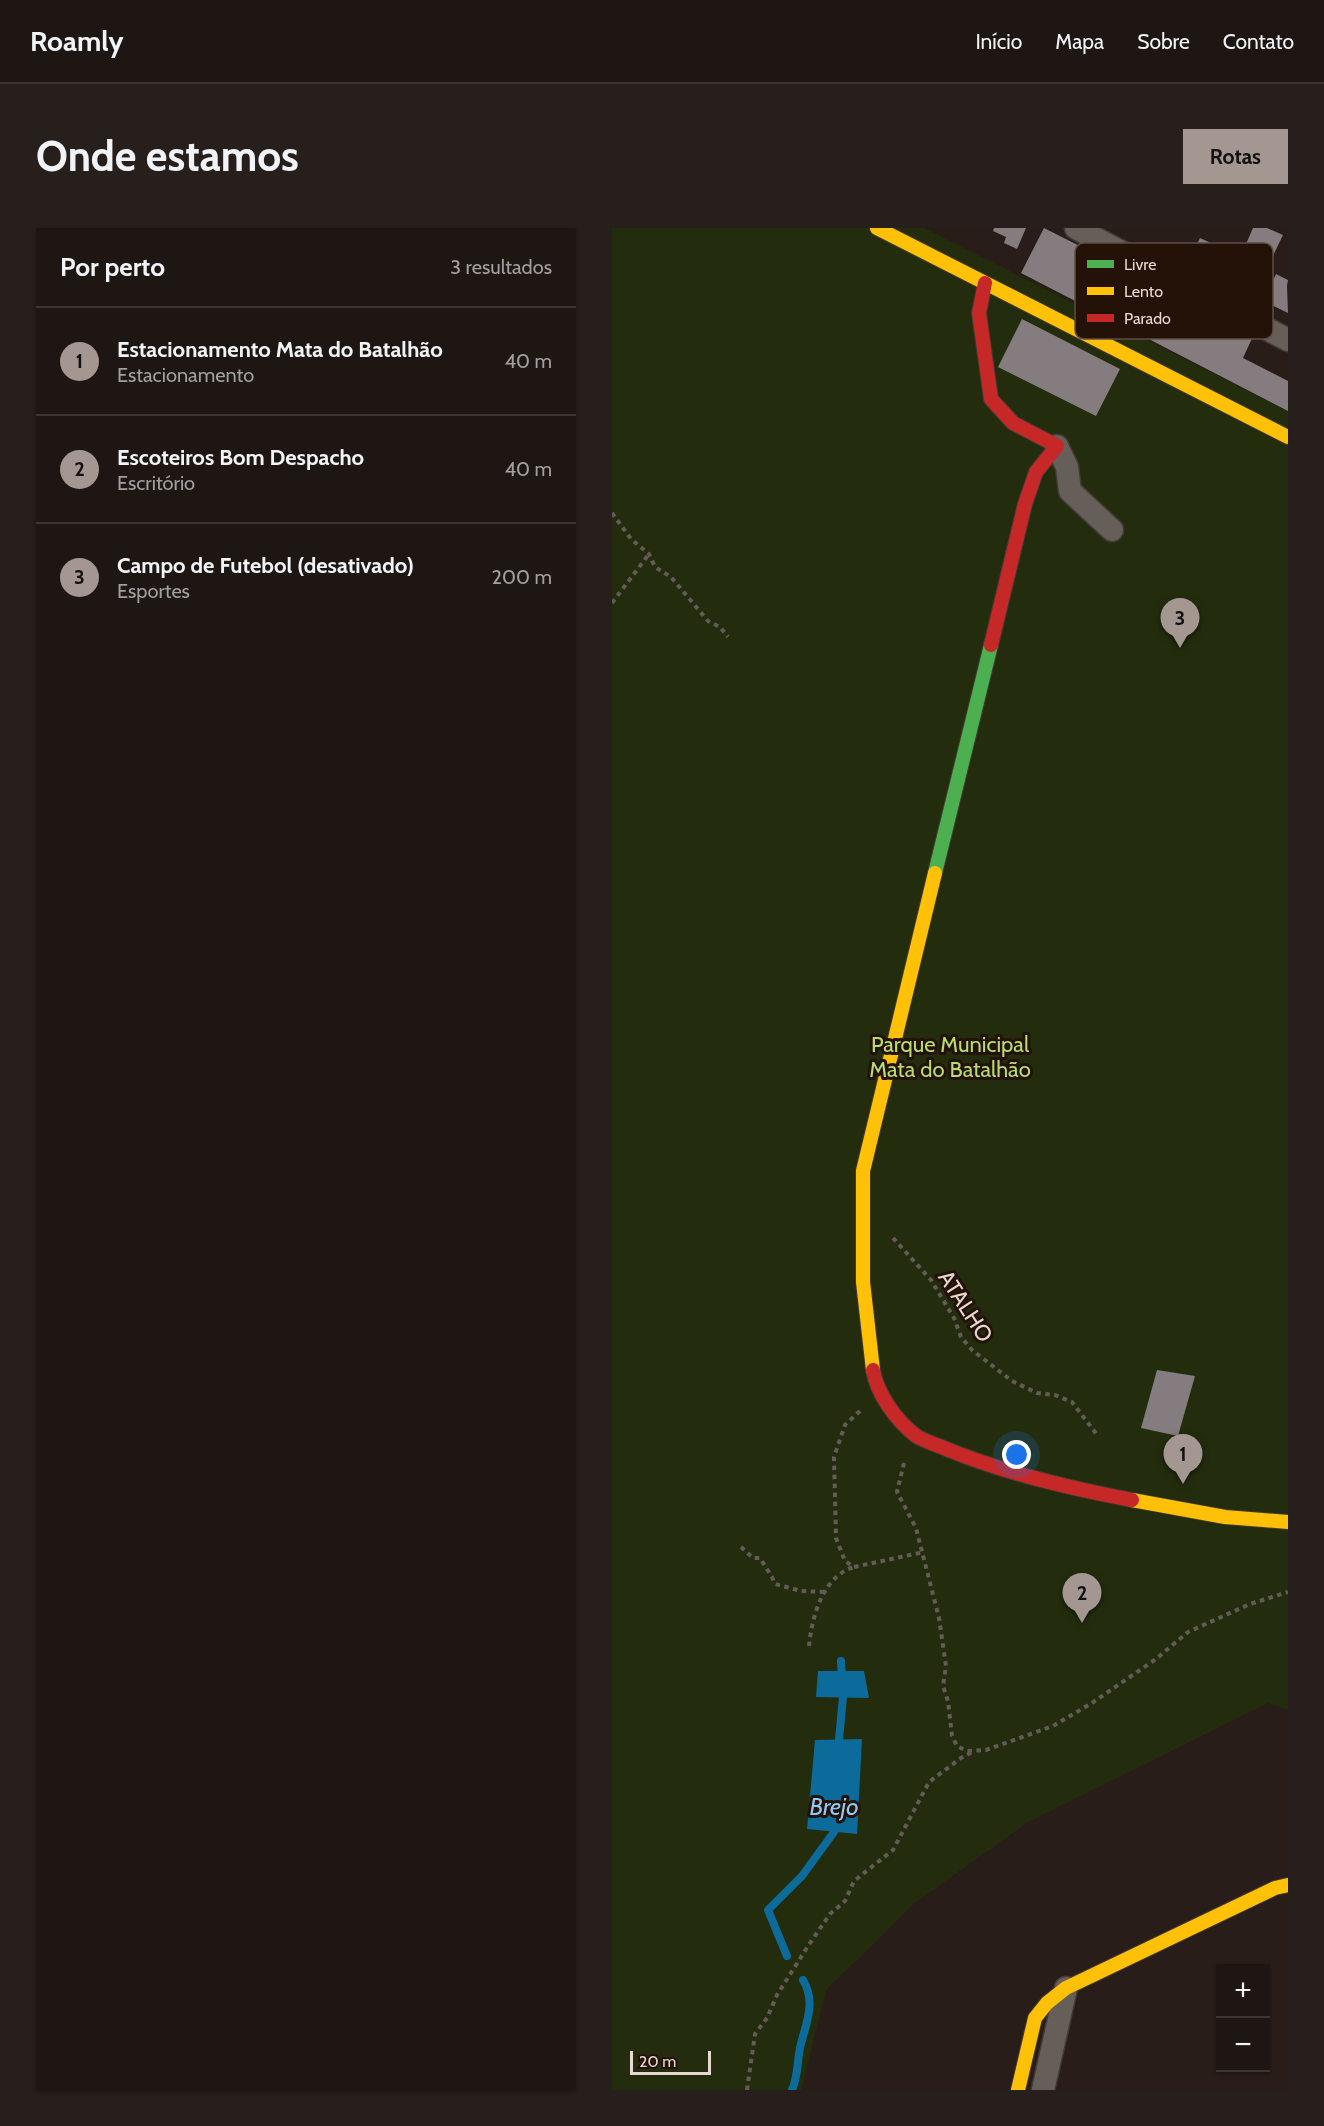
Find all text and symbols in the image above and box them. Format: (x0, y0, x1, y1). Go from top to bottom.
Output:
text: Roamly (30, 24, 124, 58)
text: Início (975, 29, 1022, 54)
text: Mapa (1055, 29, 1104, 54)
text: Sobre (1137, 29, 1190, 54)
text: Contato (1223, 29, 1294, 54)
button: Rotas (1183, 129, 1288, 184)
text: Onde estamos (36, 130, 299, 182)
legend (1075, 243, 1273, 339)
text: Por perto (60, 251, 165, 283)
text: 3 resultados (450, 255, 552, 279)
text: Livre (1124, 255, 1156, 274)
text: Lento (1124, 282, 1163, 301)
text: Parado (1124, 309, 1171, 328)
text: Estacionamento Mata do Batalhão (117, 336, 443, 363)
text: 1 (76, 349, 83, 373)
text: 40 m (504, 349, 552, 373)
text: Estacionamento (117, 363, 254, 387)
text: Escoteiros Bom Despacho (117, 444, 364, 471)
text: 2 (74, 457, 85, 481)
text: 40 m (504, 457, 552, 481)
text: Escritório (117, 471, 195, 495)
text: Campo de Futebol (desativado) (117, 552, 414, 579)
text: 3 (74, 565, 85, 589)
text: 200 m (492, 565, 552, 589)
text: Esportes (117, 579, 190, 603)
pin: 3 (1160, 598, 1200, 648)
park label: Parque Municipal Mata do Batalhão (869, 1031, 1031, 1083)
street label: ATALHO (932, 1265, 999, 1347)
pin: 1 (1164, 1434, 1202, 1484)
your location (1002, 1440, 1031, 1469)
pin: 2 (1062, 1574, 1102, 1623)
water label: Brejo (809, 1792, 859, 1821)
map controls (1216, 1964, 1270, 2072)
button: + (1216, 1964, 1270, 2018)
button: − (1216, 2018, 1270, 2072)
scale bar (630, 2048, 711, 2076)
text: 20 m (639, 2052, 676, 2071)

